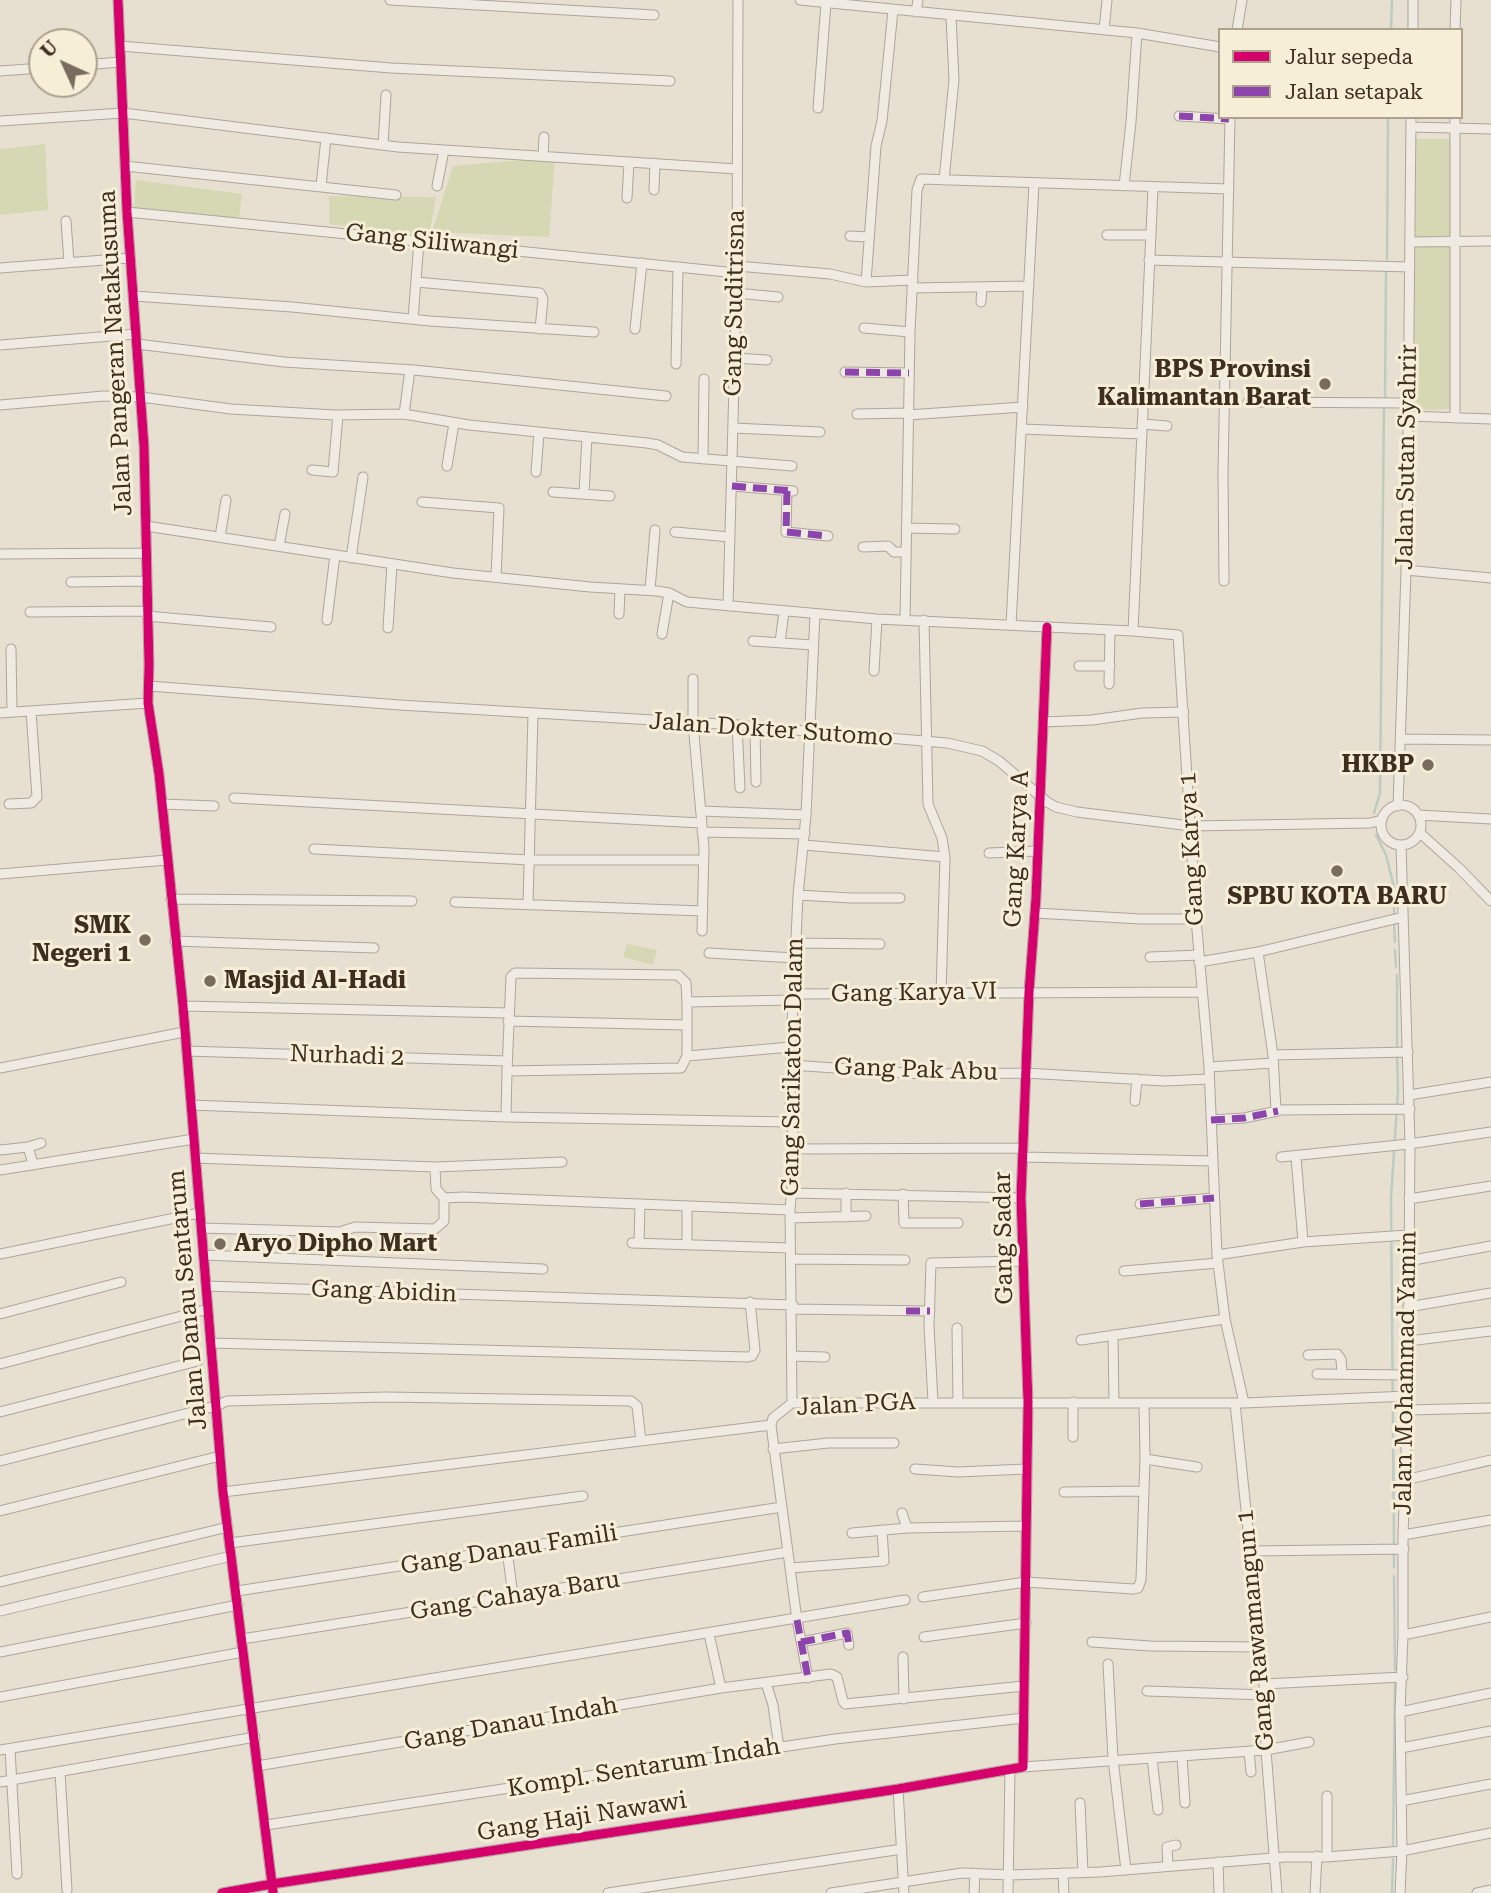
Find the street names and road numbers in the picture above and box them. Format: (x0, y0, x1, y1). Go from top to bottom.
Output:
street label: Jalan Pangeran Natakusuma (93, 189, 139, 517)
street label: Gang Suditrisna (719, 209, 751, 397)
street label: Gang Siliwangi (344, 219, 520, 265)
street label: Jalan Sutan Syahrir (1391, 344, 1423, 570)
street label: Jalan Dokter Sutomo (648, 707, 894, 753)
street label: Gang Karya A (999, 770, 1035, 928)
street label: Gang Karya 1 (1174, 771, 1210, 927)
street label: Gang Sarikaton Dalam (776, 937, 810, 1197)
street label: Gang Karya VI (831, 977, 997, 1009)
street label: Nurhadi 2 (289, 1040, 405, 1072)
street label: Gang Pak Abu (834, 1053, 998, 1087)
street label: Jalan Danau Sentarum (162, 1169, 214, 1431)
street label: Gang Sadar (988, 1171, 1020, 1305)
street label: Jalan Mohammad Yamin (1389, 1231, 1423, 1515)
street label: Gang Abidin (311, 1275, 457, 1309)
street label: Jalan PGA (796, 1387, 916, 1423)
street label: Gang Rawamangun 1 (1231, 1508, 1281, 1752)
street label: Gang Danau Famili (399, 1519, 619, 1581)
street label: Gang Cahaya Baru (408, 1565, 622, 1627)
street label: Gang Danau Indah (402, 1691, 620, 1757)
street label: Kompl. Sentarum Indah (505, 1732, 783, 1804)
street label: Gang Haji Nawawi (475, 1786, 689, 1848)

